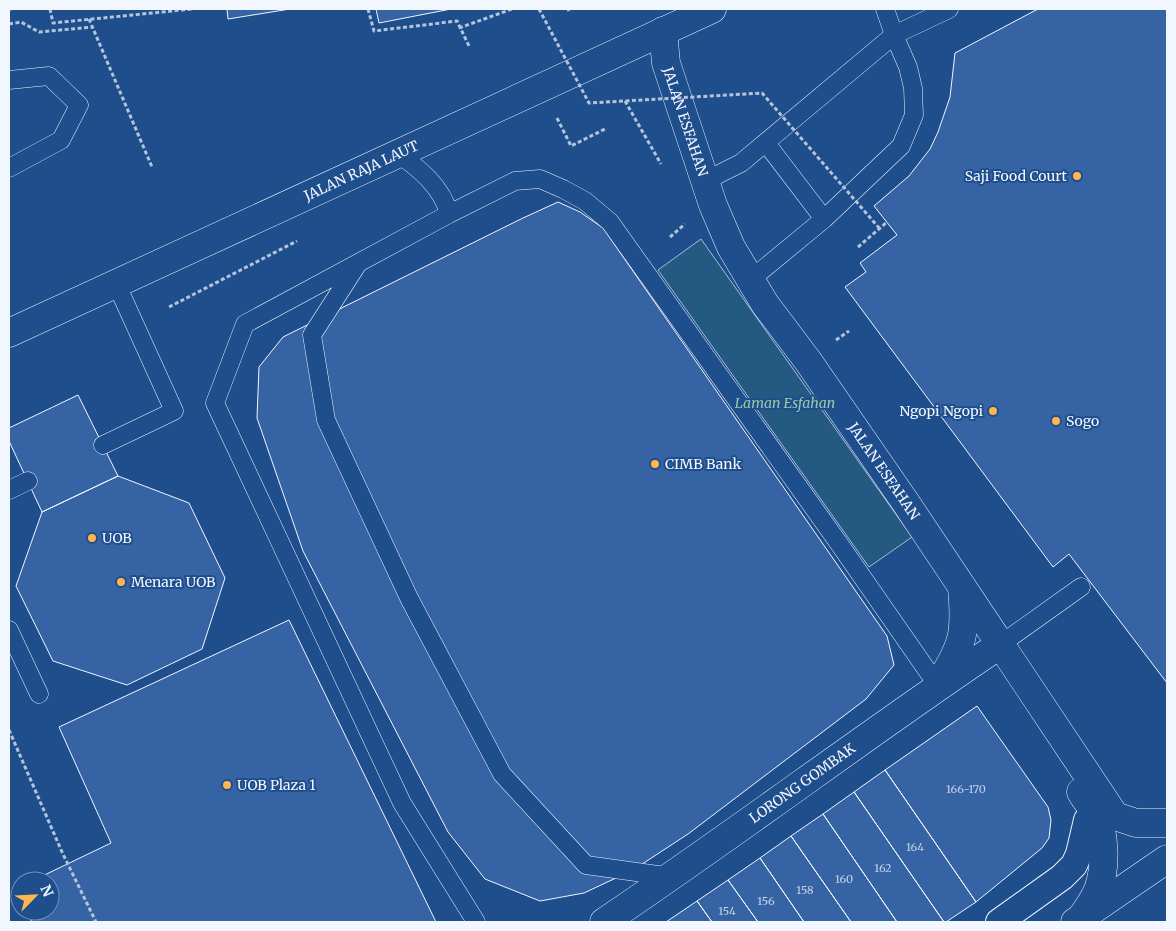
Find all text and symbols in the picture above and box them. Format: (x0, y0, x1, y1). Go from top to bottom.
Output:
street label: JALAN ESFAHAN (659, 64, 712, 179)
street label: JALAN RAJA LAUT (300, 136, 422, 205)
place label: Saji Food Court (965, 167, 1068, 185)
marker: Saji Food Court (1071, 170, 1083, 182)
park label: Laman Esfahan (735, 394, 835, 412)
place label: Ngopi Ngopi (899, 402, 983, 420)
marker: Ngopi Ngopi (987, 405, 999, 417)
place label: Sogo (1066, 412, 1099, 430)
marker: Sogo (1050, 415, 1062, 427)
street label: JALAN ESFAHAN (844, 418, 924, 523)
place label: CIMB Bank (665, 455, 741, 473)
marker: CIMB Bank (649, 458, 661, 470)
place label: UOB (102, 529, 132, 547)
marker: UOB (86, 532, 98, 544)
place label: Menara UOB (131, 573, 215, 591)
marker: Menara UOB (115, 576, 127, 588)
street label: LORONG GOMBAK (746, 739, 859, 827)
place label: UOB Plaza 1 (237, 776, 316, 794)
marker: UOB Plaza 1 (221, 779, 233, 791)
house number: 166-170 (946, 782, 986, 796)
house number: 164 (906, 840, 924, 854)
house number: 162 (874, 861, 892, 875)
north arrow (10, 871, 60, 921)
house number: 160 (835, 872, 853, 886)
text: N (36, 882, 57, 899)
house number: 158 (796, 883, 814, 897)
house number: 156 (757, 894, 775, 908)
house number: 154 (718, 904, 736, 918)

